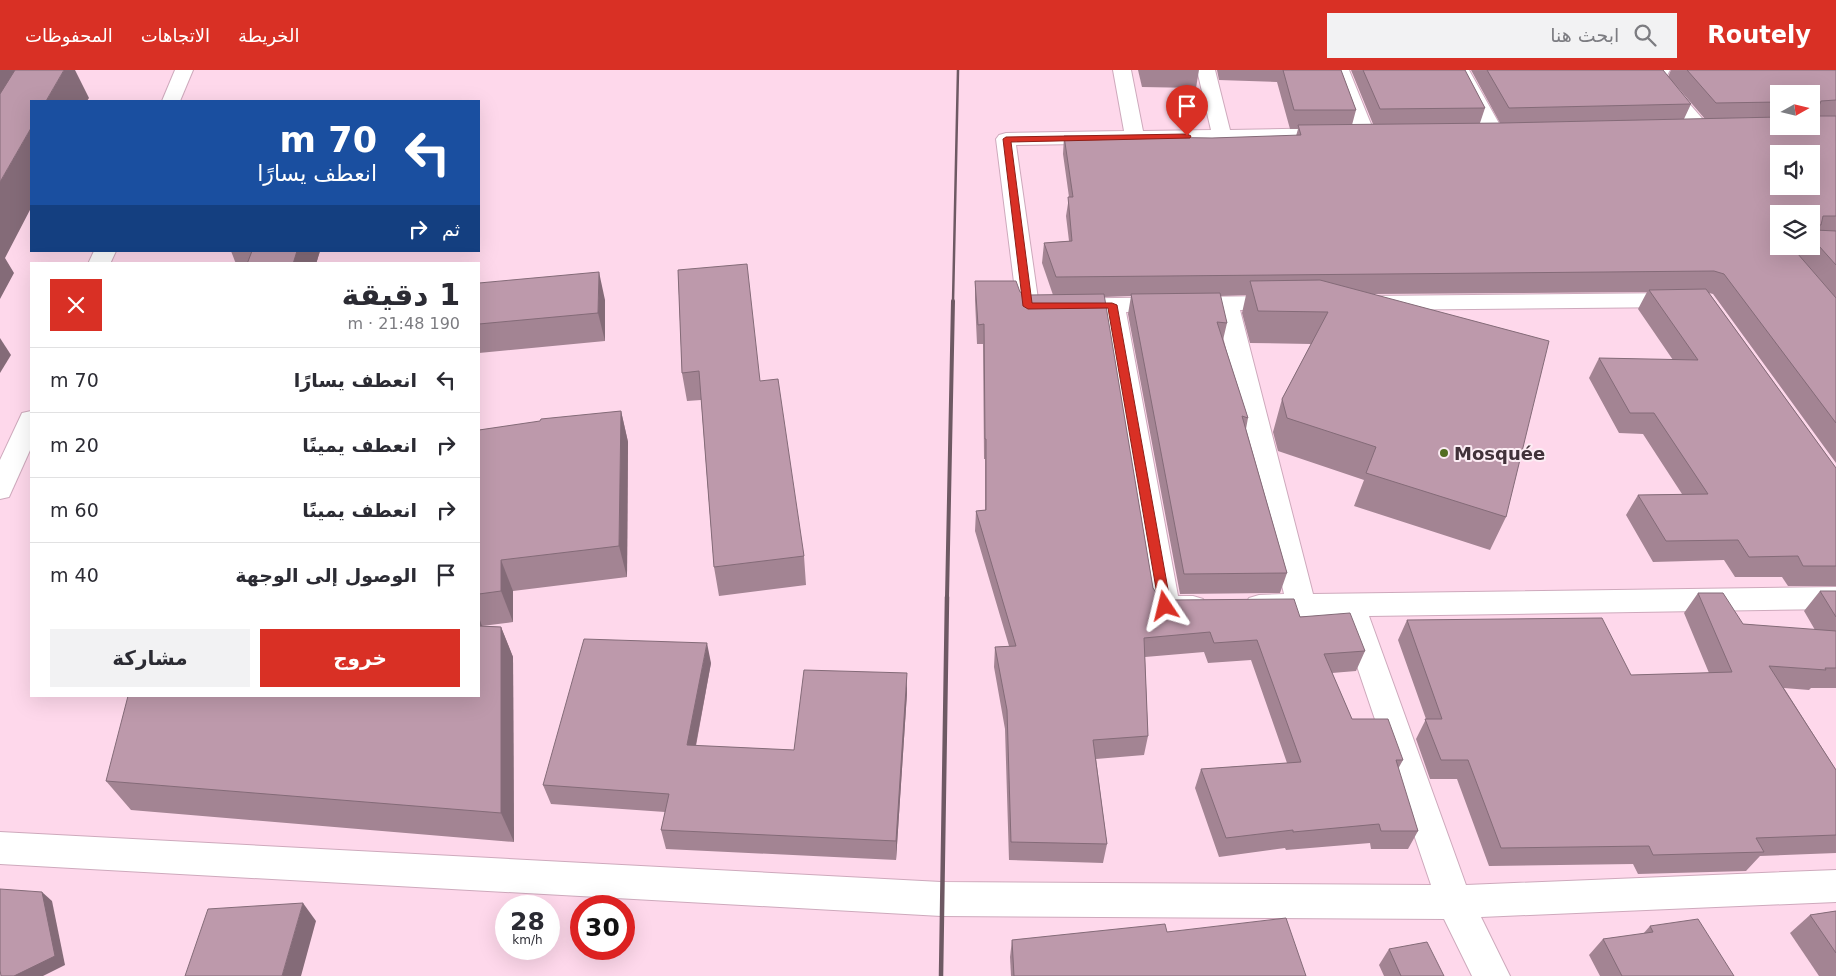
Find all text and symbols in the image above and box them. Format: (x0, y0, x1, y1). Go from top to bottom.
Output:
search box (1327, 13, 1677, 58)
icon: search (1631, 21, 1659, 49)
text: Routely (1707, 21, 1811, 49)
text: ابحث هنا (1550, 24, 1619, 46)
text: المحفوظات (25, 25, 113, 46)
text: الاتجاهات (141, 25, 210, 46)
text: الخريطة (238, 25, 299, 46)
pin (1166, 85, 1208, 136)
north arrow (1770, 85, 1820, 135)
map controls (1770, 85, 1820, 255)
icon: arrive (1173, 92, 1201, 120)
text: 70 m (280, 120, 377, 160)
icon: left (395, 120, 460, 185)
button: sound (1770, 145, 1820, 195)
text: انعطف يسارًا (257, 161, 377, 186)
button: layers (1770, 205, 1820, 255)
icon: right (404, 215, 432, 243)
text: ثم (442, 218, 460, 240)
text: 1 دقيقة (342, 277, 460, 312)
button: close (50, 279, 102, 331)
text: 190 m · 21:48 (347, 314, 460, 333)
icon: left (432, 366, 460, 394)
text: 70 m (50, 369, 99, 391)
text: انعطف يسارًا (294, 369, 417, 391)
icon: right (432, 431, 460, 459)
text: 20 m (50, 434, 99, 456)
text: انعطف يمينًا (302, 434, 417, 456)
place label: Mosquée (1454, 443, 1545, 464)
marker: Mosquée (1438, 447, 1450, 459)
icon: right (432, 496, 460, 524)
text: 60 m (50, 499, 99, 521)
text: انعطف يمينًا (302, 499, 417, 521)
icon: arrive (432, 561, 460, 589)
text: 40 m (50, 564, 99, 586)
text: الوصول إلى الوجهة (235, 564, 417, 586)
position arrow (1138, 579, 1190, 631)
button: مشاركة (50, 629, 250, 687)
button: خروج (260, 629, 460, 687)
speed limit sign: 30 (570, 895, 635, 960)
text: 28 (510, 907, 545, 936)
text: km/h (512, 933, 543, 947)

